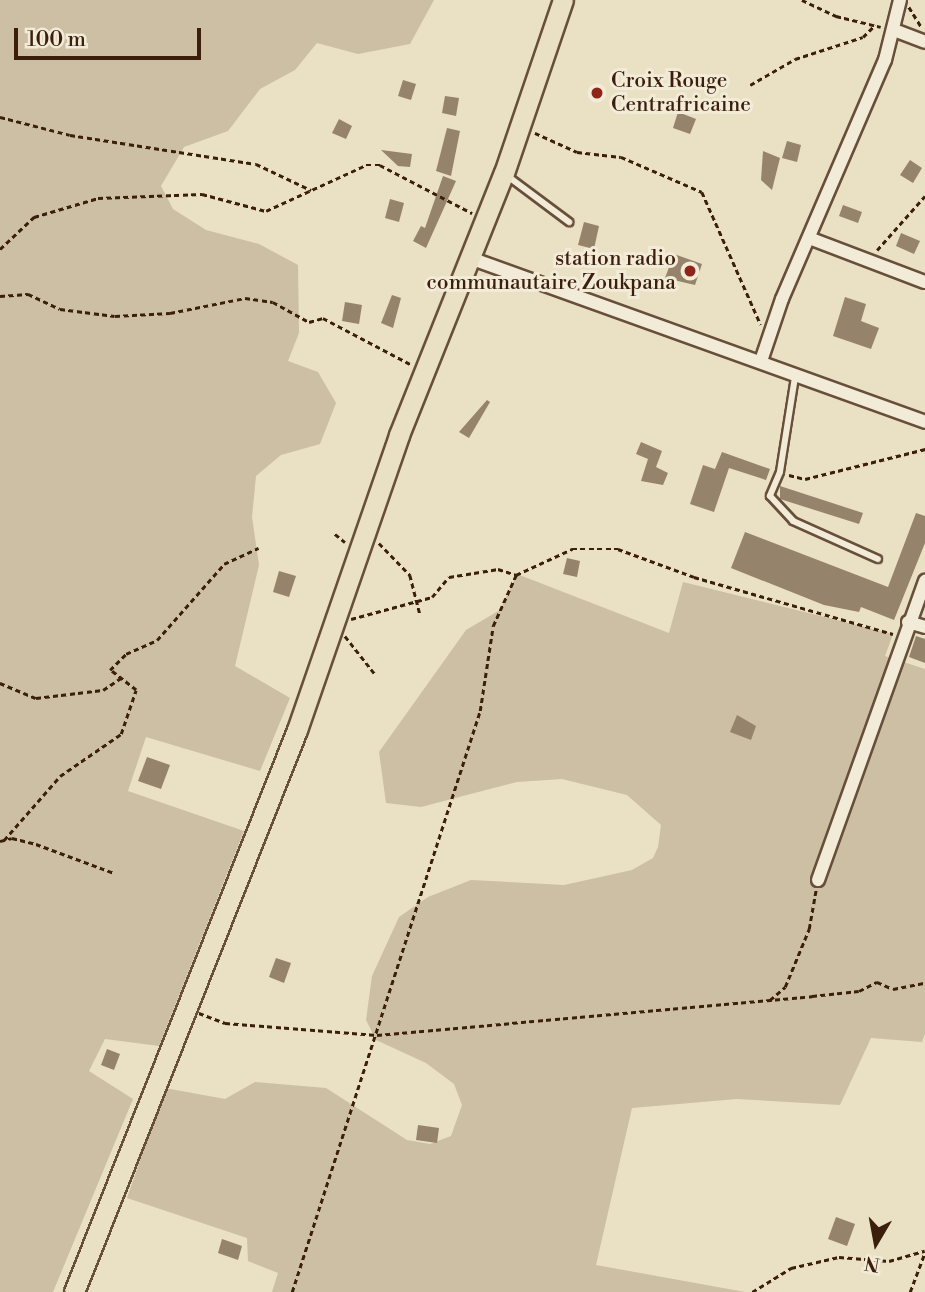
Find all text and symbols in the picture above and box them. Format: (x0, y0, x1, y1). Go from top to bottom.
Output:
scale bar (18, 14, 205, 58)
text: 100 m (27, 27, 86, 53)
place label: Croix Rouge Centrafricaine (611, 68, 751, 118)
marker: Croix Rouge Centrafricaine (589, 85, 605, 101)
place label: station radio communautaire Zoukpana (426, 246, 676, 296)
marker: station radio communautaire Zoukpana (682, 263, 698, 279)
north arrow (841, 1208, 911, 1278)
text: N (863, 1251, 882, 1277)

